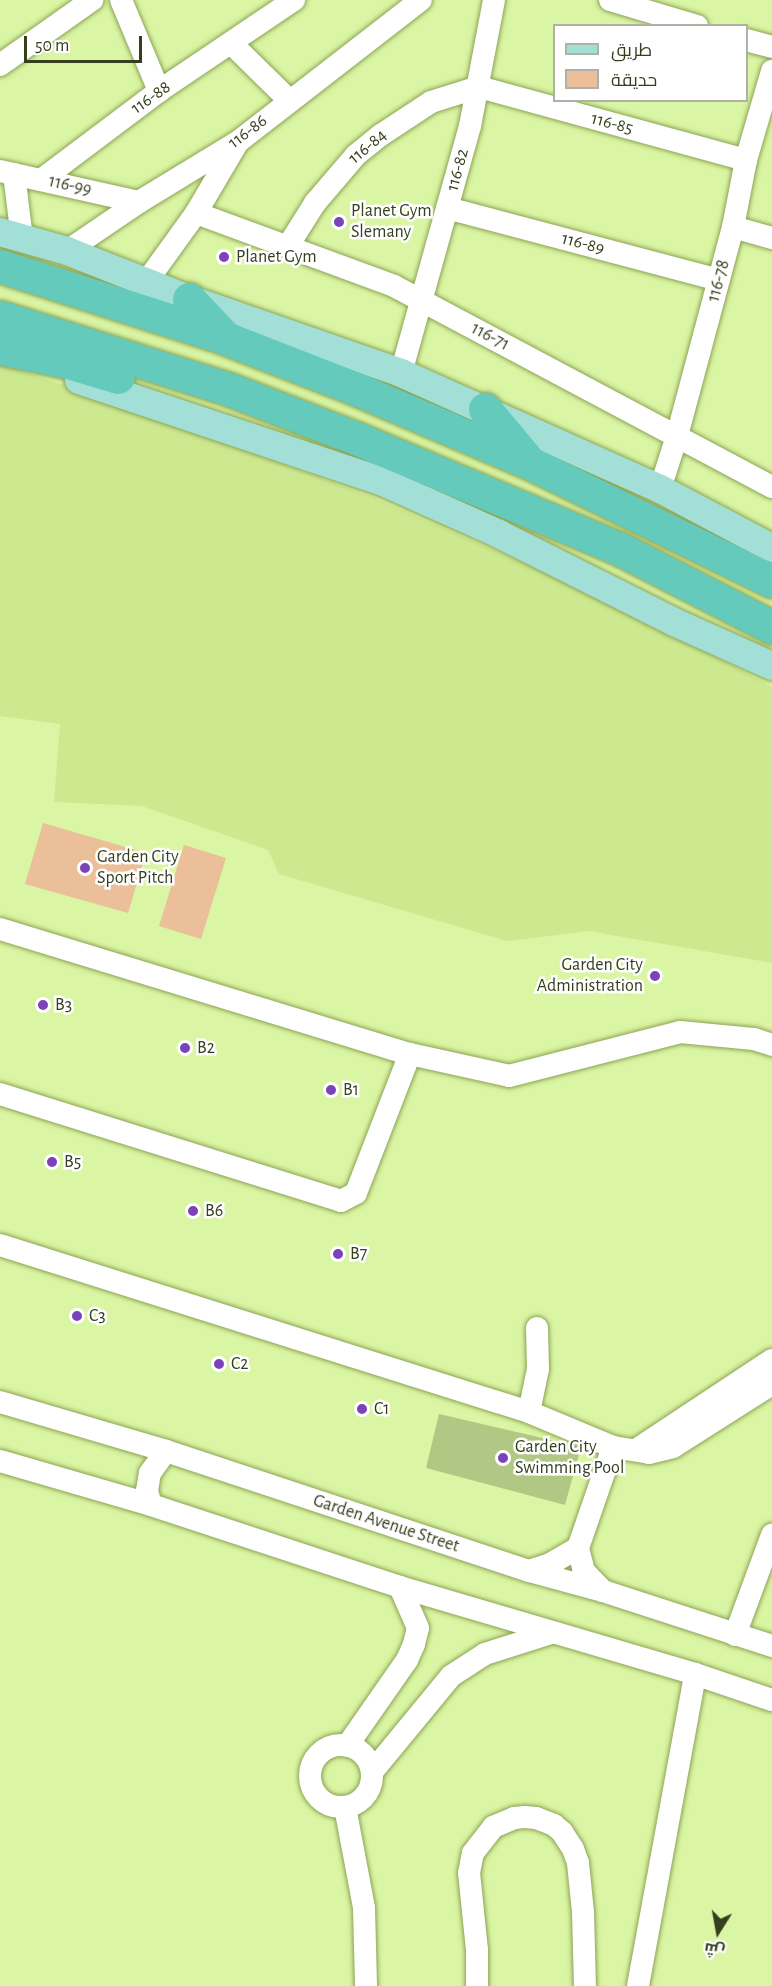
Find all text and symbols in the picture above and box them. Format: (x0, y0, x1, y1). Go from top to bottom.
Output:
scale bar (27, 24, 146, 62)
legend (553, 24, 748, 102)
text: 50 m (35, 37, 69, 55)
text: طريق (611, 42, 652, 60)
text: حديقة (611, 72, 657, 90)
street label: 116-88 (127, 77, 175, 119)
street label: 116-85 (589, 108, 635, 140)
street label: 116-86 (224, 110, 272, 154)
street label: 116-84 (344, 125, 392, 169)
street label: 116-82 (442, 146, 474, 194)
street label: 116-99 (46, 171, 94, 201)
place label: Planet Gym Slemany (351, 201, 432, 244)
marker: Planet Gym Slemany (332, 215, 346, 229)
street label: 116-89 (559, 228, 607, 260)
place label: Planet Gym (236, 246, 317, 268)
marker: Planet Gym (217, 250, 231, 264)
street label: 116-78 (703, 258, 735, 304)
street label: 116-71 (467, 318, 513, 356)
place label: Garden City Sport Pitch (97, 847, 179, 890)
marker: Garden City Sport Pitch (78, 861, 92, 875)
place label: Garden City Administration (537, 955, 643, 998)
marker: Garden City Administration (648, 969, 662, 983)
place label: B3 (55, 994, 72, 1016)
marker: B3 (36, 998, 50, 1012)
place label: B2 (197, 1037, 215, 1059)
marker: B2 (178, 1041, 192, 1055)
place label: B1 (343, 1079, 359, 1101)
marker: B1 (324, 1083, 338, 1097)
place label: B5 (64, 1151, 81, 1173)
marker: B5 (45, 1155, 59, 1169)
place label: B6 (205, 1200, 223, 1222)
marker: B6 (186, 1204, 200, 1218)
place label: B7 (350, 1243, 367, 1265)
marker: B7 (331, 1247, 345, 1261)
place label: C3 (89, 1305, 106, 1327)
marker: C3 (70, 1309, 84, 1323)
place label: C2 (231, 1353, 249, 1375)
marker: C2 (212, 1357, 226, 1371)
place label: C1 (374, 1398, 390, 1420)
marker: C1 (355, 1402, 369, 1416)
place label: Garden City Swimming Pool (515, 1437, 624, 1480)
marker: Garden City Swimming Pool (496, 1451, 510, 1465)
street label: Garden Avenue Street (310, 1490, 462, 1558)
north arrow (688, 1902, 748, 1962)
text: ش (703, 1940, 726, 1959)

